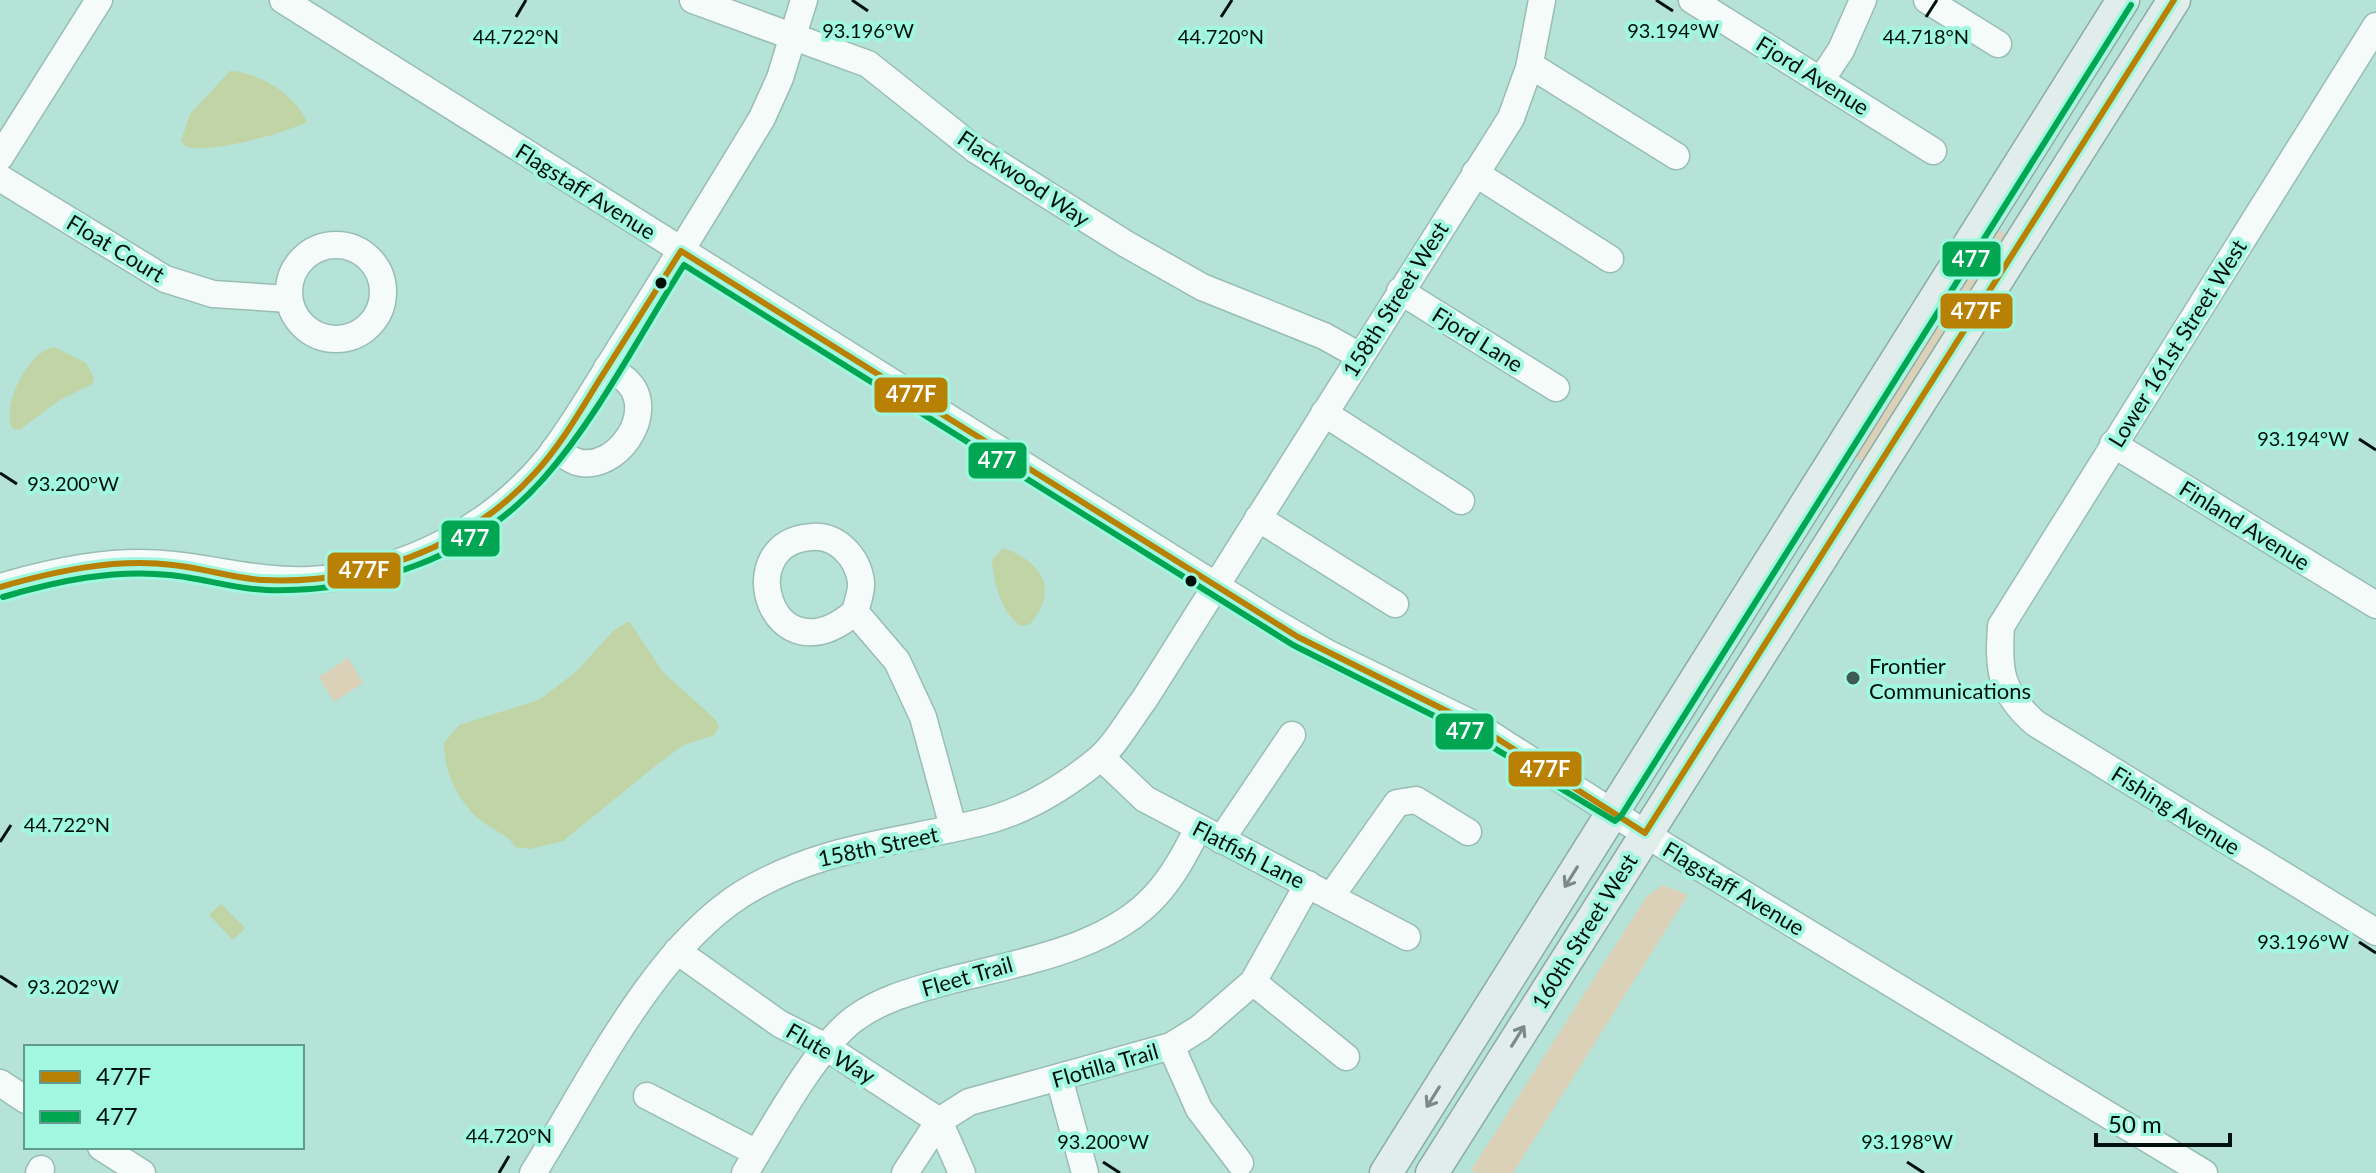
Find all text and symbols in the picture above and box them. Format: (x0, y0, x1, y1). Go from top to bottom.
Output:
text: 93.196°W (822, 18, 914, 42)
text: 93.194°W (1627, 18, 1719, 42)
text: 44.722°N (473, 24, 559, 48)
text: 44.720°N (1178, 24, 1264, 48)
text: 44.718°N (1883, 24, 1969, 48)
street label: Fjord Avenue (1752, 30, 1874, 120)
street label: Flackwood Way (953, 124, 1096, 232)
street label: Flagstaff Avenue (511, 137, 661, 245)
street label: Float Court (62, 208, 170, 288)
street label: 158th Street West (1336, 216, 1454, 382)
street label: Lower 161st Street West (2102, 234, 2252, 452)
line badge: 477 (1941, 240, 2002, 278)
text: 477 (1952, 245, 1990, 272)
unlabelled marker (653, 275, 669, 291)
line badge: 477F (1939, 292, 2014, 330)
text: 477F (1951, 297, 2001, 324)
street label: Fjord Lane (1428, 301, 1528, 377)
line badge: 477F (873, 376, 949, 414)
text: 477F (886, 380, 936, 407)
text: 93.194°W (2257, 426, 2349, 450)
line badge: 477 (967, 441, 1028, 480)
text: 477 (978, 446, 1016, 473)
text: 93.200°W (27, 471, 119, 495)
street label: Finland Avenue (2175, 474, 2315, 576)
line badge: 477 (440, 519, 501, 558)
text: 477 (451, 524, 489, 551)
line badge: 477F (326, 551, 402, 590)
text: 477F (339, 556, 389, 583)
unlabelled marker (1183, 573, 1199, 589)
place label: Frontier Communications (1869, 652, 2031, 704)
marker: Frontier Communications (1844, 669, 1862, 687)
line badge: 477 (1434, 712, 1495, 751)
text: 477 (1446, 717, 1484, 744)
line badge: 477F (1507, 750, 1583, 788)
text: 477F (1520, 755, 1570, 782)
street label: Fishing Avenue (2107, 760, 2245, 860)
text: 44.722°N (24, 812, 110, 836)
street label: Flatfish Lane (1188, 814, 1310, 894)
street label: 158th Street (816, 820, 941, 872)
street label: Flagstaff Avenue (1658, 835, 1810, 941)
street label: 160th Street West (1525, 848, 1643, 1014)
one-way arrow (1563, 865, 1579, 888)
text: 93.196°W (2257, 929, 2349, 953)
street label: Fleet Trail (918, 950, 1016, 1002)
text: 93.202°W (27, 974, 119, 998)
street label: Flute Way (782, 1017, 881, 1090)
one-way arrow (1511, 1025, 1527, 1048)
street label: Flotilla Trail (1049, 1037, 1161, 1093)
legend (24, 1045, 304, 1149)
text: 477F (96, 1061, 151, 1090)
one-way arrow (1425, 1085, 1441, 1108)
scale bar (2096, 1097, 2230, 1147)
text: 477 (96, 1101, 138, 1130)
text: 50 m (2108, 1109, 2162, 1138)
text: 44.720°N (466, 1123, 552, 1147)
text: 93.200°W (1057, 1129, 1149, 1153)
text: 93.198°W (1861, 1129, 1953, 1153)

